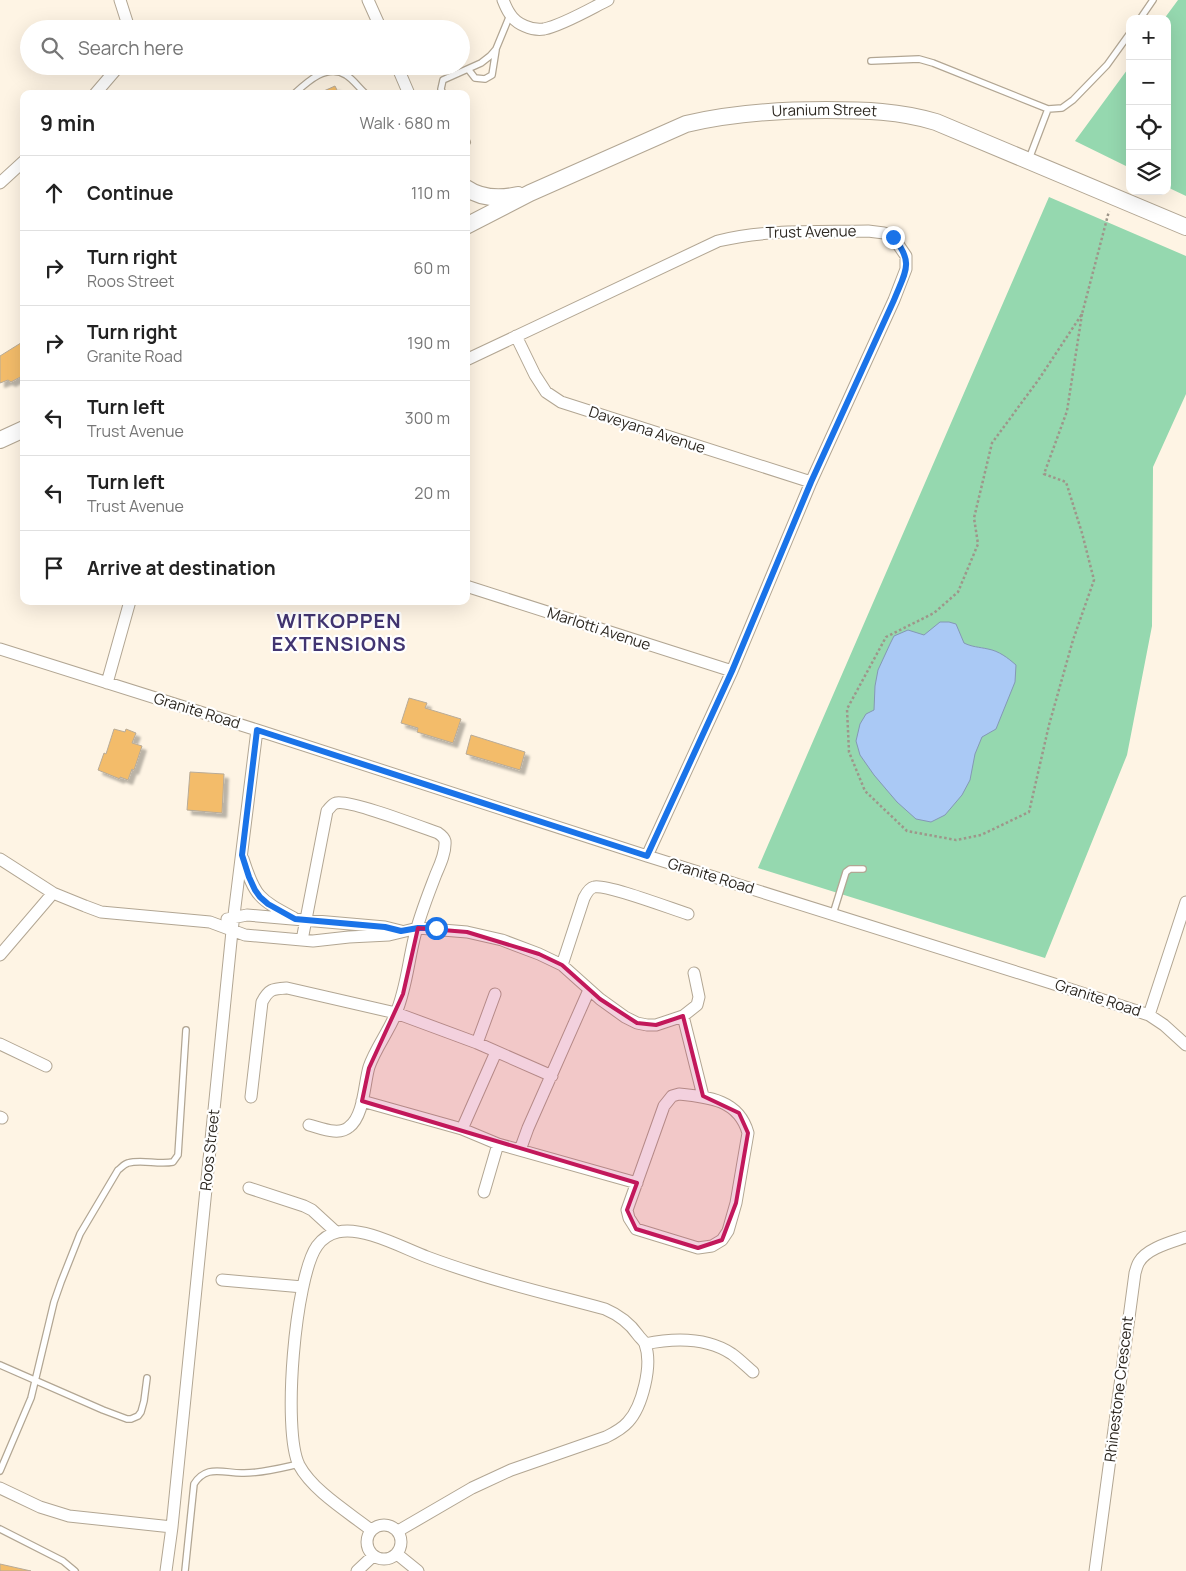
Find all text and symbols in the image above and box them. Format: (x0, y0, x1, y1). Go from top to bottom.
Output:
map controls (1126, 15, 1171, 195)
button: + (1126, 15, 1171, 60)
search box (20, 20, 470, 75)
icon: search (38, 34, 66, 62)
text: Search here (78, 35, 184, 61)
button: − (1126, 60, 1171, 105)
street label: Uranium Street (771, 99, 878, 122)
button: locate (1126, 105, 1171, 150)
text: 9 min (40, 109, 95, 137)
text: Walk · 680 m (359, 112, 450, 134)
button: layers (1126, 150, 1171, 195)
icon: ahead (40, 179, 68, 207)
text: Continue (87, 180, 173, 206)
text: 110 m (411, 182, 450, 204)
street label: Trust Avenue (765, 220, 857, 243)
route end (882, 226, 905, 249)
text: Turn right (87, 244, 177, 270)
icon: right (40, 254, 68, 282)
text: 60 m (414, 257, 450, 279)
text: Roos Street (87, 270, 175, 292)
text: Turn right (87, 319, 177, 345)
icon: right (40, 329, 68, 357)
text: 190 m (407, 332, 450, 354)
text: Granite Road (87, 345, 182, 367)
text: Turn left (87, 394, 165, 420)
street label: Daveyana Avenue (586, 401, 708, 458)
icon: left (40, 404, 68, 432)
text: 300 m (405, 407, 450, 429)
text: Trust Avenue (87, 420, 184, 442)
text: Turn left (87, 469, 165, 495)
icon: left (40, 479, 68, 507)
text: 20 m (414, 482, 450, 504)
text: Trust Avenue (87, 495, 184, 517)
icon: arrive (40, 554, 68, 582)
text: Arrive at destination (87, 555, 276, 581)
street label: Marlotti Avenue (545, 602, 654, 655)
district label: WITKOPPEN EXTENSIONS (271, 607, 407, 657)
street label: Granite Road (151, 687, 243, 734)
street label: Granite Road (665, 852, 757, 899)
route start (425, 917, 448, 940)
street label: Granite Road (1052, 974, 1144, 1021)
street label: Roos Street (195, 1108, 224, 1192)
street label: Rhinestone Crescent (1099, 1315, 1138, 1463)

